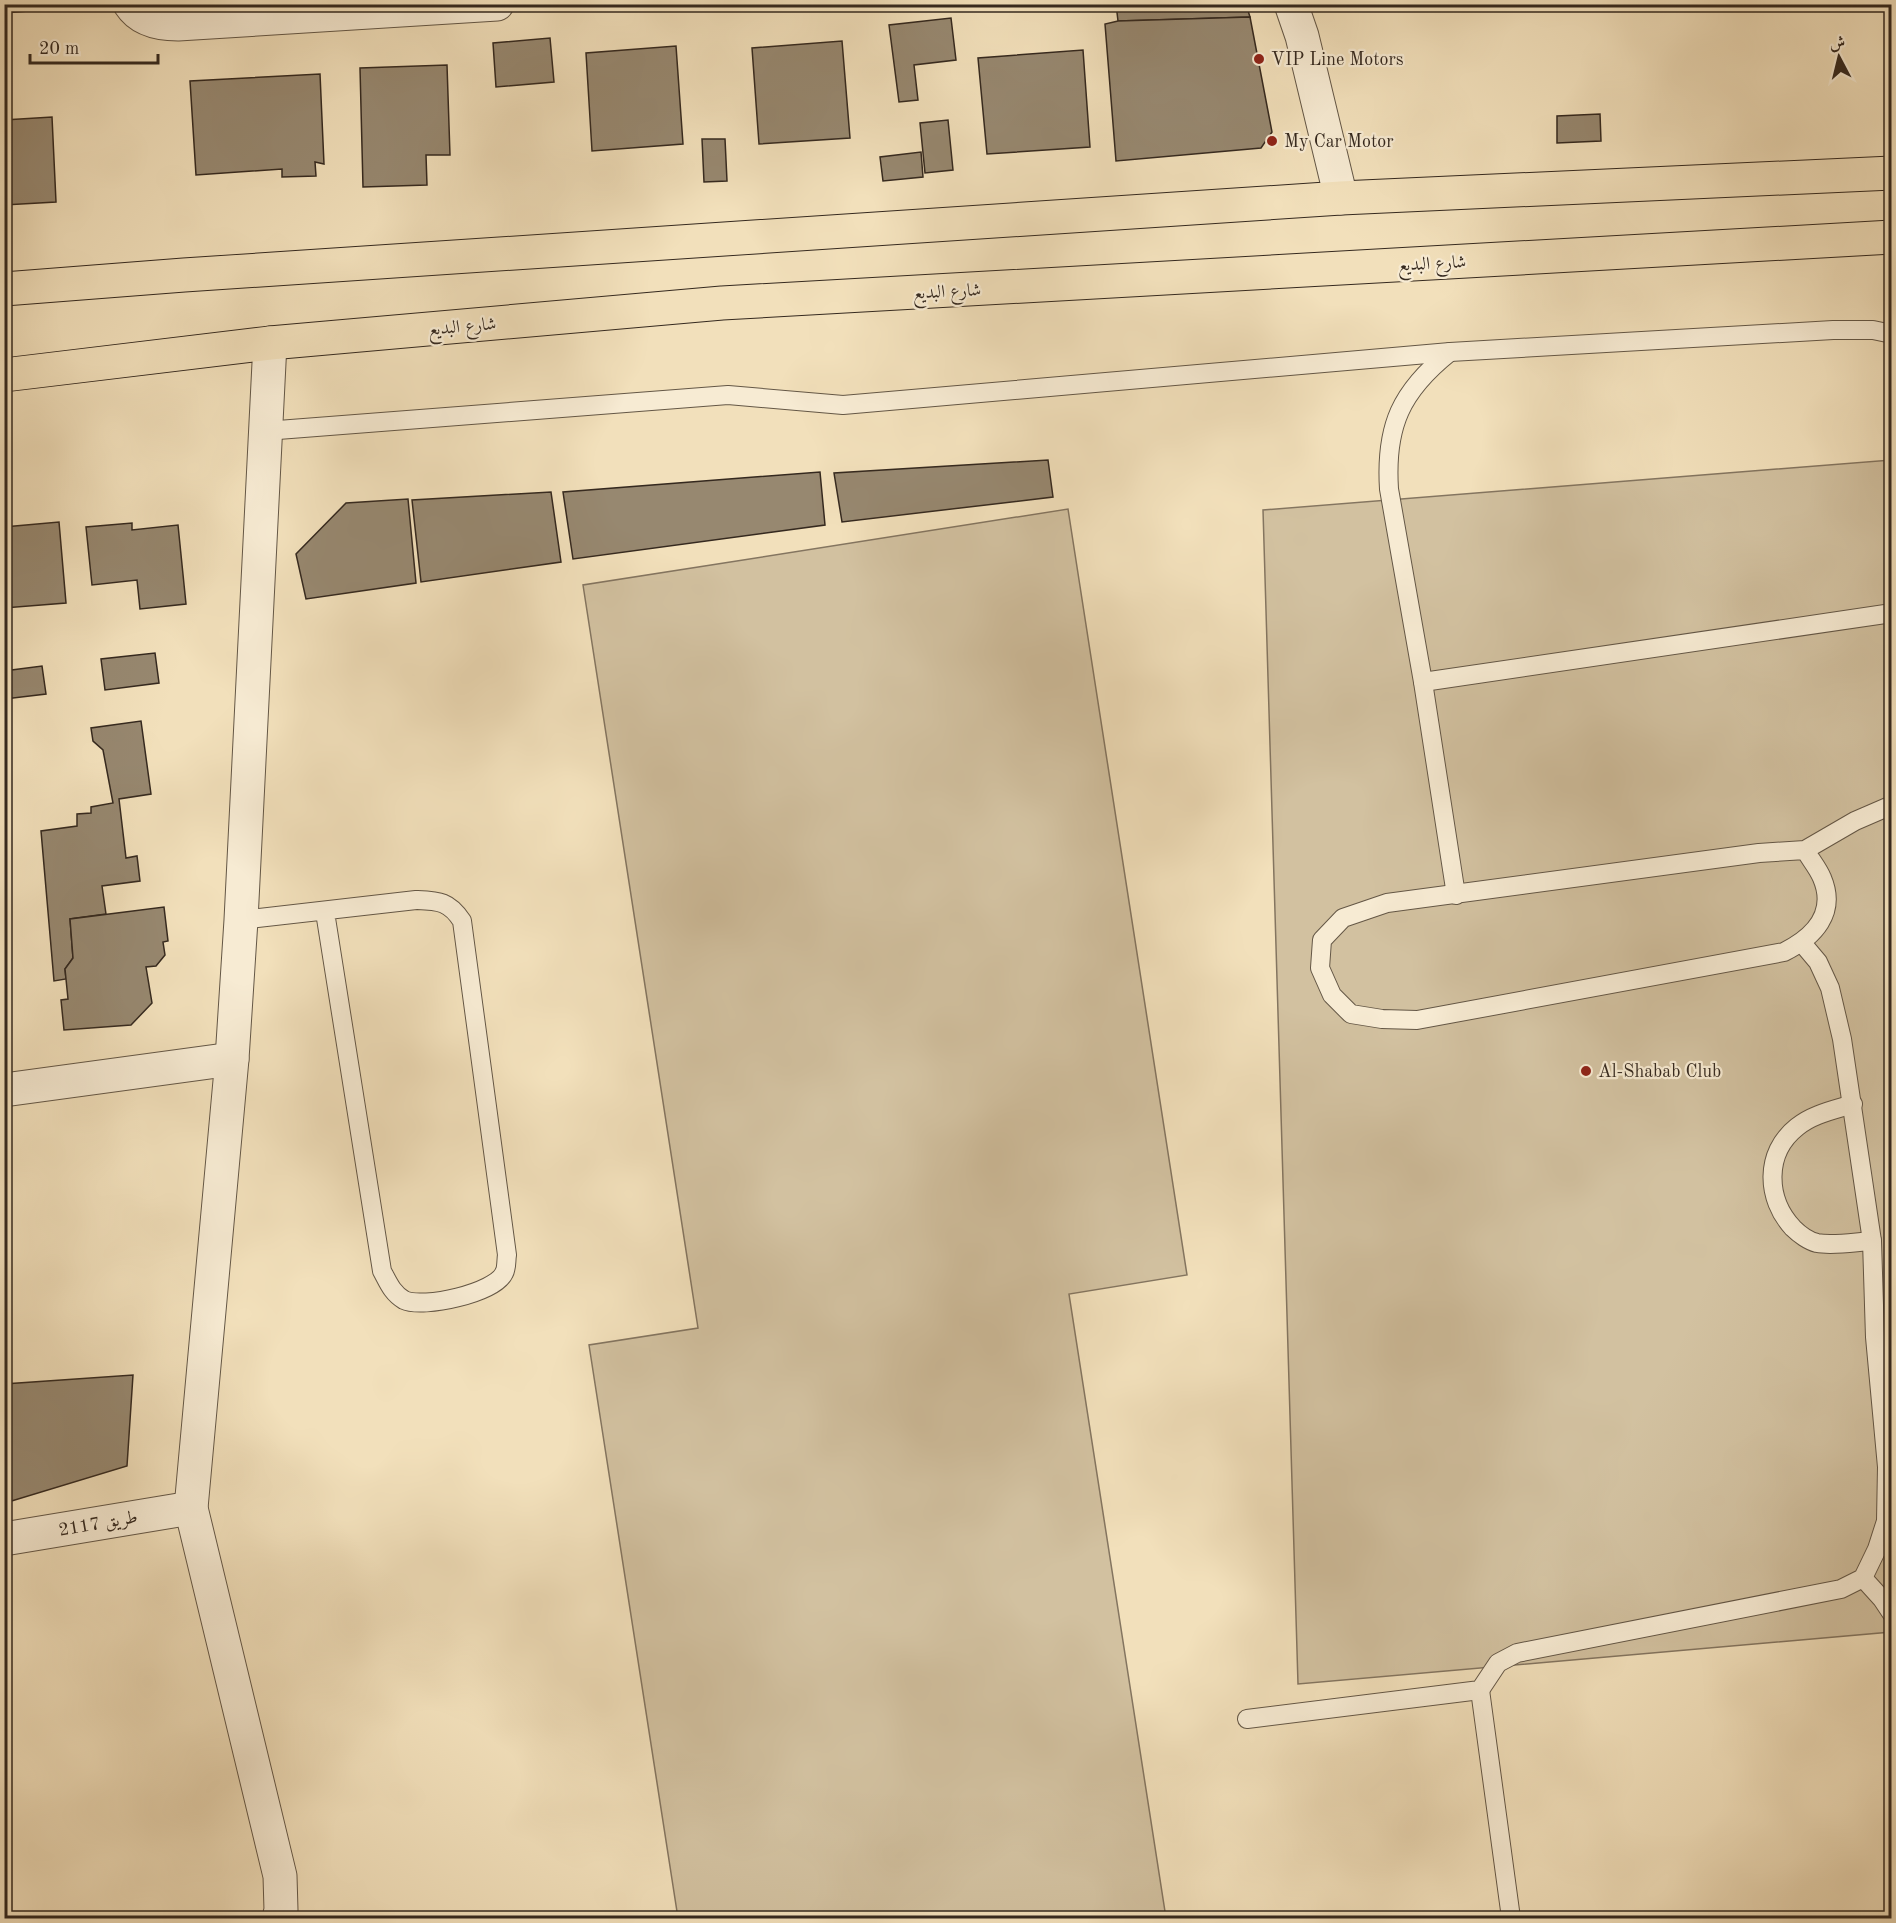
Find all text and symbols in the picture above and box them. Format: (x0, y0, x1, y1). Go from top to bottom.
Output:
scale bar (30, 27, 158, 65)
north arrow (1809, 27, 1869, 87)
text: ش (1829, 35, 1846, 53)
text: 20 m (39, 40, 79, 58)
place label: VIP Line Motors (1271, 51, 1404, 69)
marker: VIP Line Motors (1252, 52, 1266, 66)
place label: My Car Motor (1284, 133, 1394, 151)
marker: My Car Motor (1265, 134, 1279, 148)
street label: شارع البديع (1397, 253, 1467, 281)
street label: شارع البديع (912, 281, 982, 309)
street label: شارع البديع (427, 315, 498, 345)
place label: Al-Shabab Club (1598, 1063, 1721, 1081)
marker: Al-Shabab Club (1579, 1064, 1593, 1078)
street label: طريق 2117 (57, 1508, 139, 1542)

